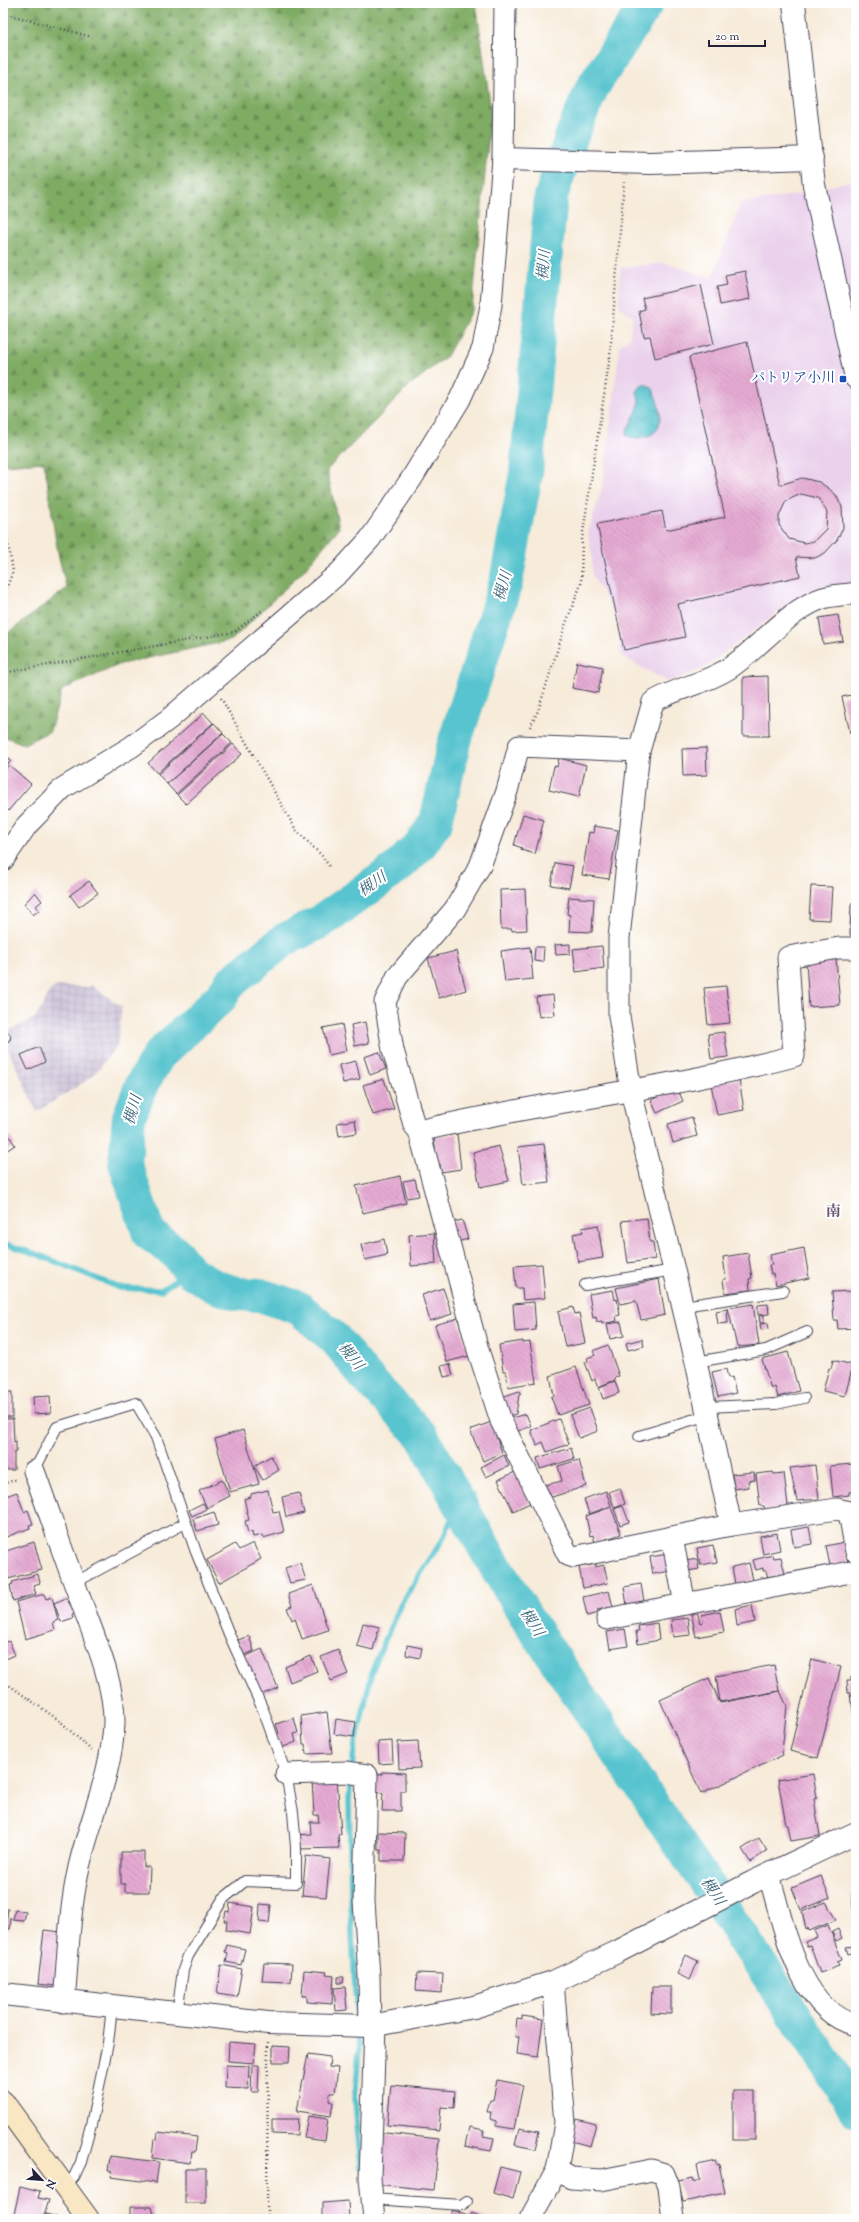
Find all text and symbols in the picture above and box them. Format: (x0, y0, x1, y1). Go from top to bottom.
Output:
scale bar (709, 22, 765, 48)
text: 20 m (715, 28, 740, 46)
water label: 槻川 (533, 247, 557, 281)
place label: パトリア小川 (751, 369, 835, 389)
marker: パトリア小川 (838, 374, 848, 384)
water label: 槻川 (490, 567, 519, 603)
water label: 槻川 (355, 867, 393, 902)
water label: 槻川 (120, 1091, 149, 1127)
district label: 南 (825, 1202, 841, 1223)
water label: 槻川 (332, 1339, 369, 1377)
water label: 槻川 (514, 1605, 549, 1643)
water label: 槻川 (695, 1874, 730, 1912)
north arrow (22, 2160, 62, 2200)
text: N (41, 2176, 60, 2192)

